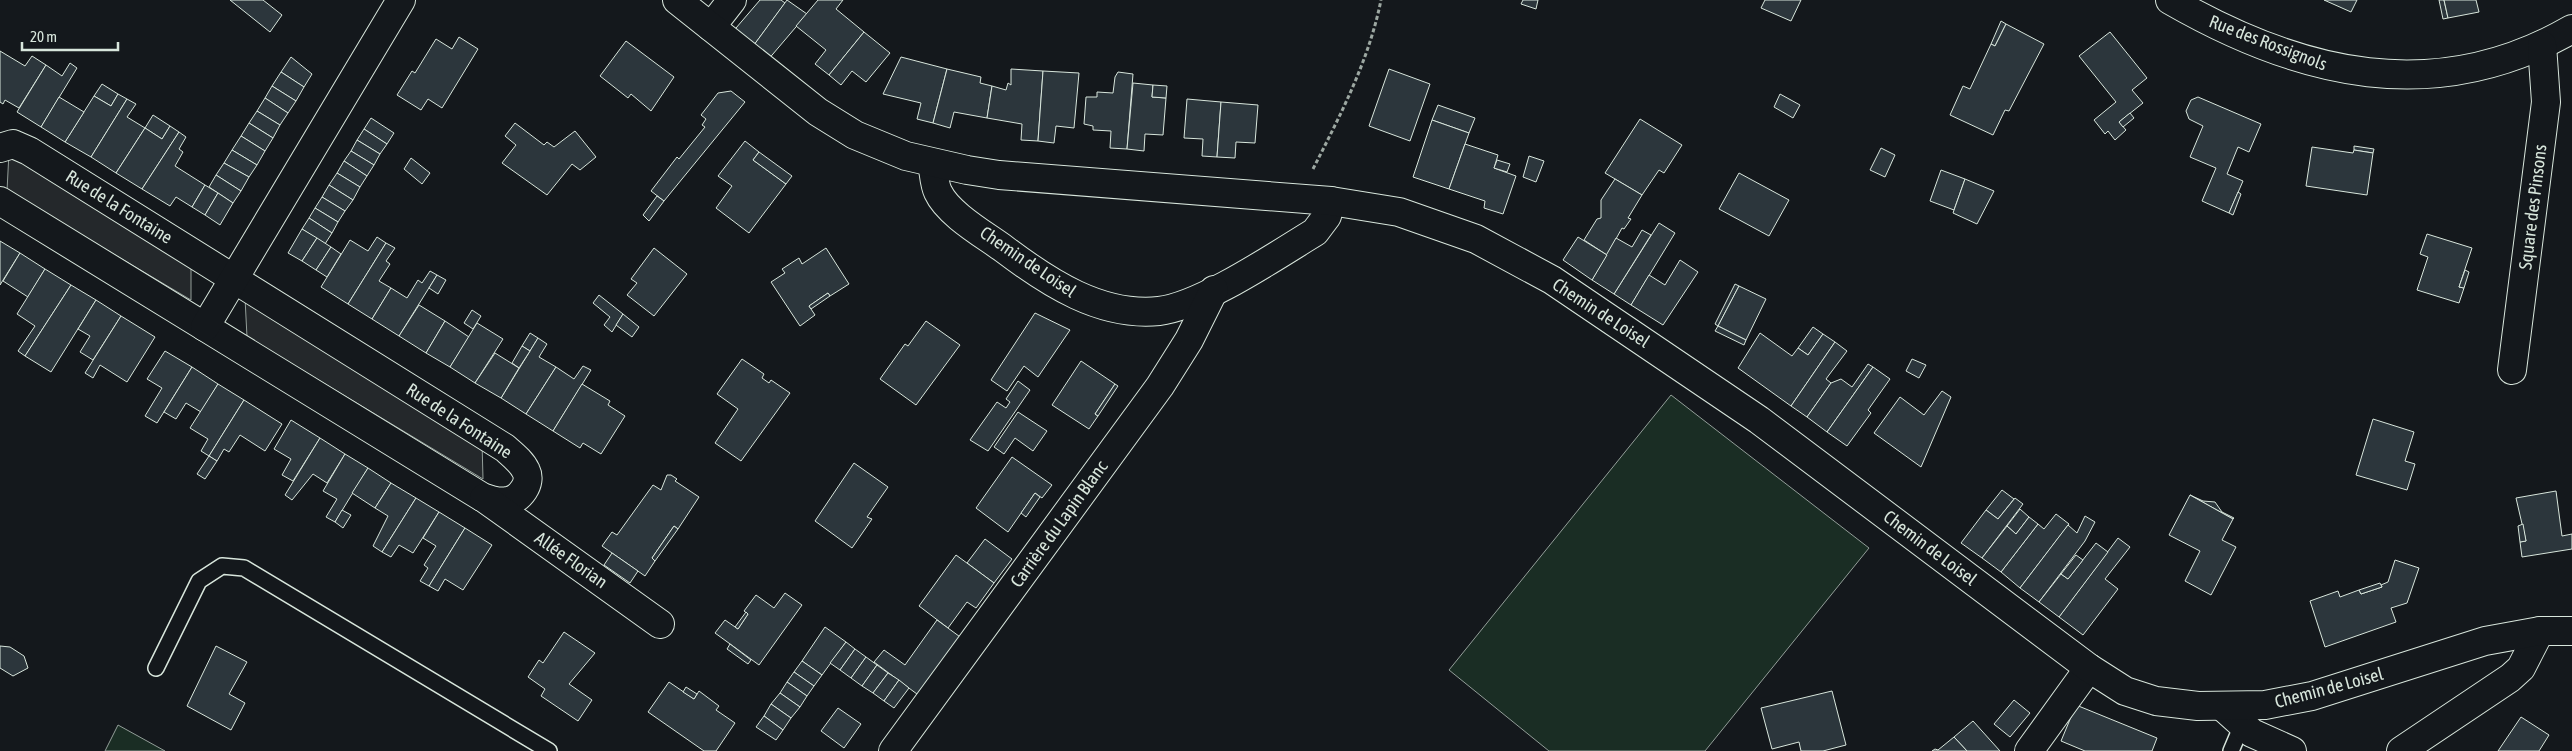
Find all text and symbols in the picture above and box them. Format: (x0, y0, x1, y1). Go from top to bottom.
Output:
street label: Rue des Rossignols (2206, 10, 2330, 75)
scale bar (22, 20, 119, 52)
text: 20 m (30, 28, 57, 45)
street label: Square des Pinsons (2514, 143, 2551, 271)
street label: Rue de la Fontaine (62, 165, 176, 248)
street label: Chemin de Loisel (976, 222, 1080, 302)
street label: Chemin de Loisel (1549, 273, 1654, 352)
street label: Rue de la Fontaine (402, 379, 516, 463)
street label: Carrière du Lapin Blanc (1006, 456, 1112, 591)
street label: Chemin de Loisel (1880, 506, 1981, 590)
street label: Allée Florian (531, 527, 612, 592)
street label: Chemin de Loisel (2272, 663, 2386, 712)

